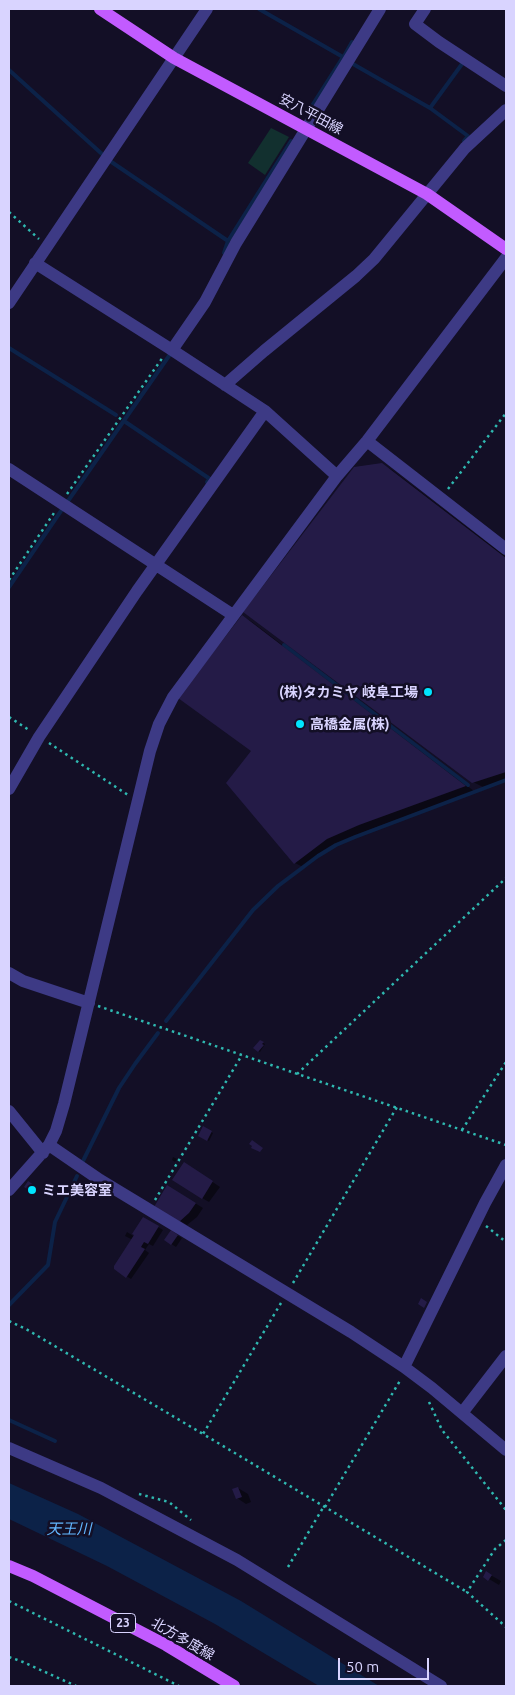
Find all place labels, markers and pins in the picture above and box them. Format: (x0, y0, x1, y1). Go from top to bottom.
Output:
place label: (株)タカミヤ 岐阜工場 (279, 684, 418, 700)
marker: (株)タカミヤ 岐阜工場 (422, 686, 434, 698)
place label: 高橋金属(株) (310, 716, 390, 732)
marker: 高橋金属(株) (294, 718, 306, 730)
place label: ミエ美容室 (42, 1182, 112, 1198)
marker: ミエ美容室 (26, 1184, 38, 1196)

